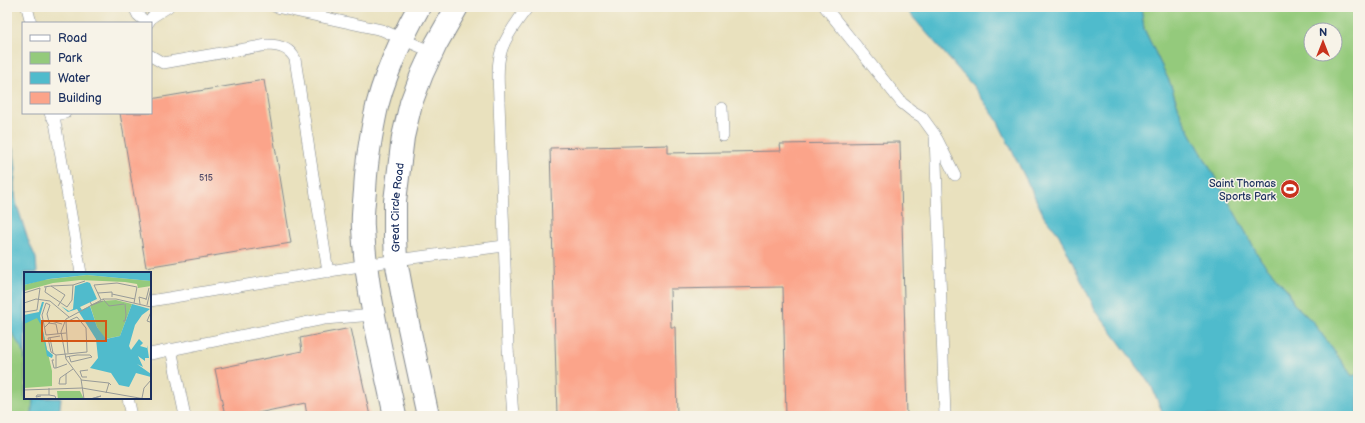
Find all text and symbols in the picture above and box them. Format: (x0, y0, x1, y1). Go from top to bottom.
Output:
legend (22, 22, 152, 114)
north arrow (1303, 22, 1343, 62)
text: N (1319, 26, 1327, 39)
text: Road (58, 31, 87, 46)
text: Park (58, 51, 82, 66)
text: Water (58, 71, 90, 86)
text: Building (58, 91, 102, 106)
street label: Great Circle Road (389, 162, 406, 252)
house number: 515 (199, 173, 213, 184)
place label: Saint Thomas Sports Park (1209, 177, 1277, 203)
sports icon: Saint Thomas Sports Park (1279, 178, 1301, 200)
inset map (24, 272, 151, 399)

